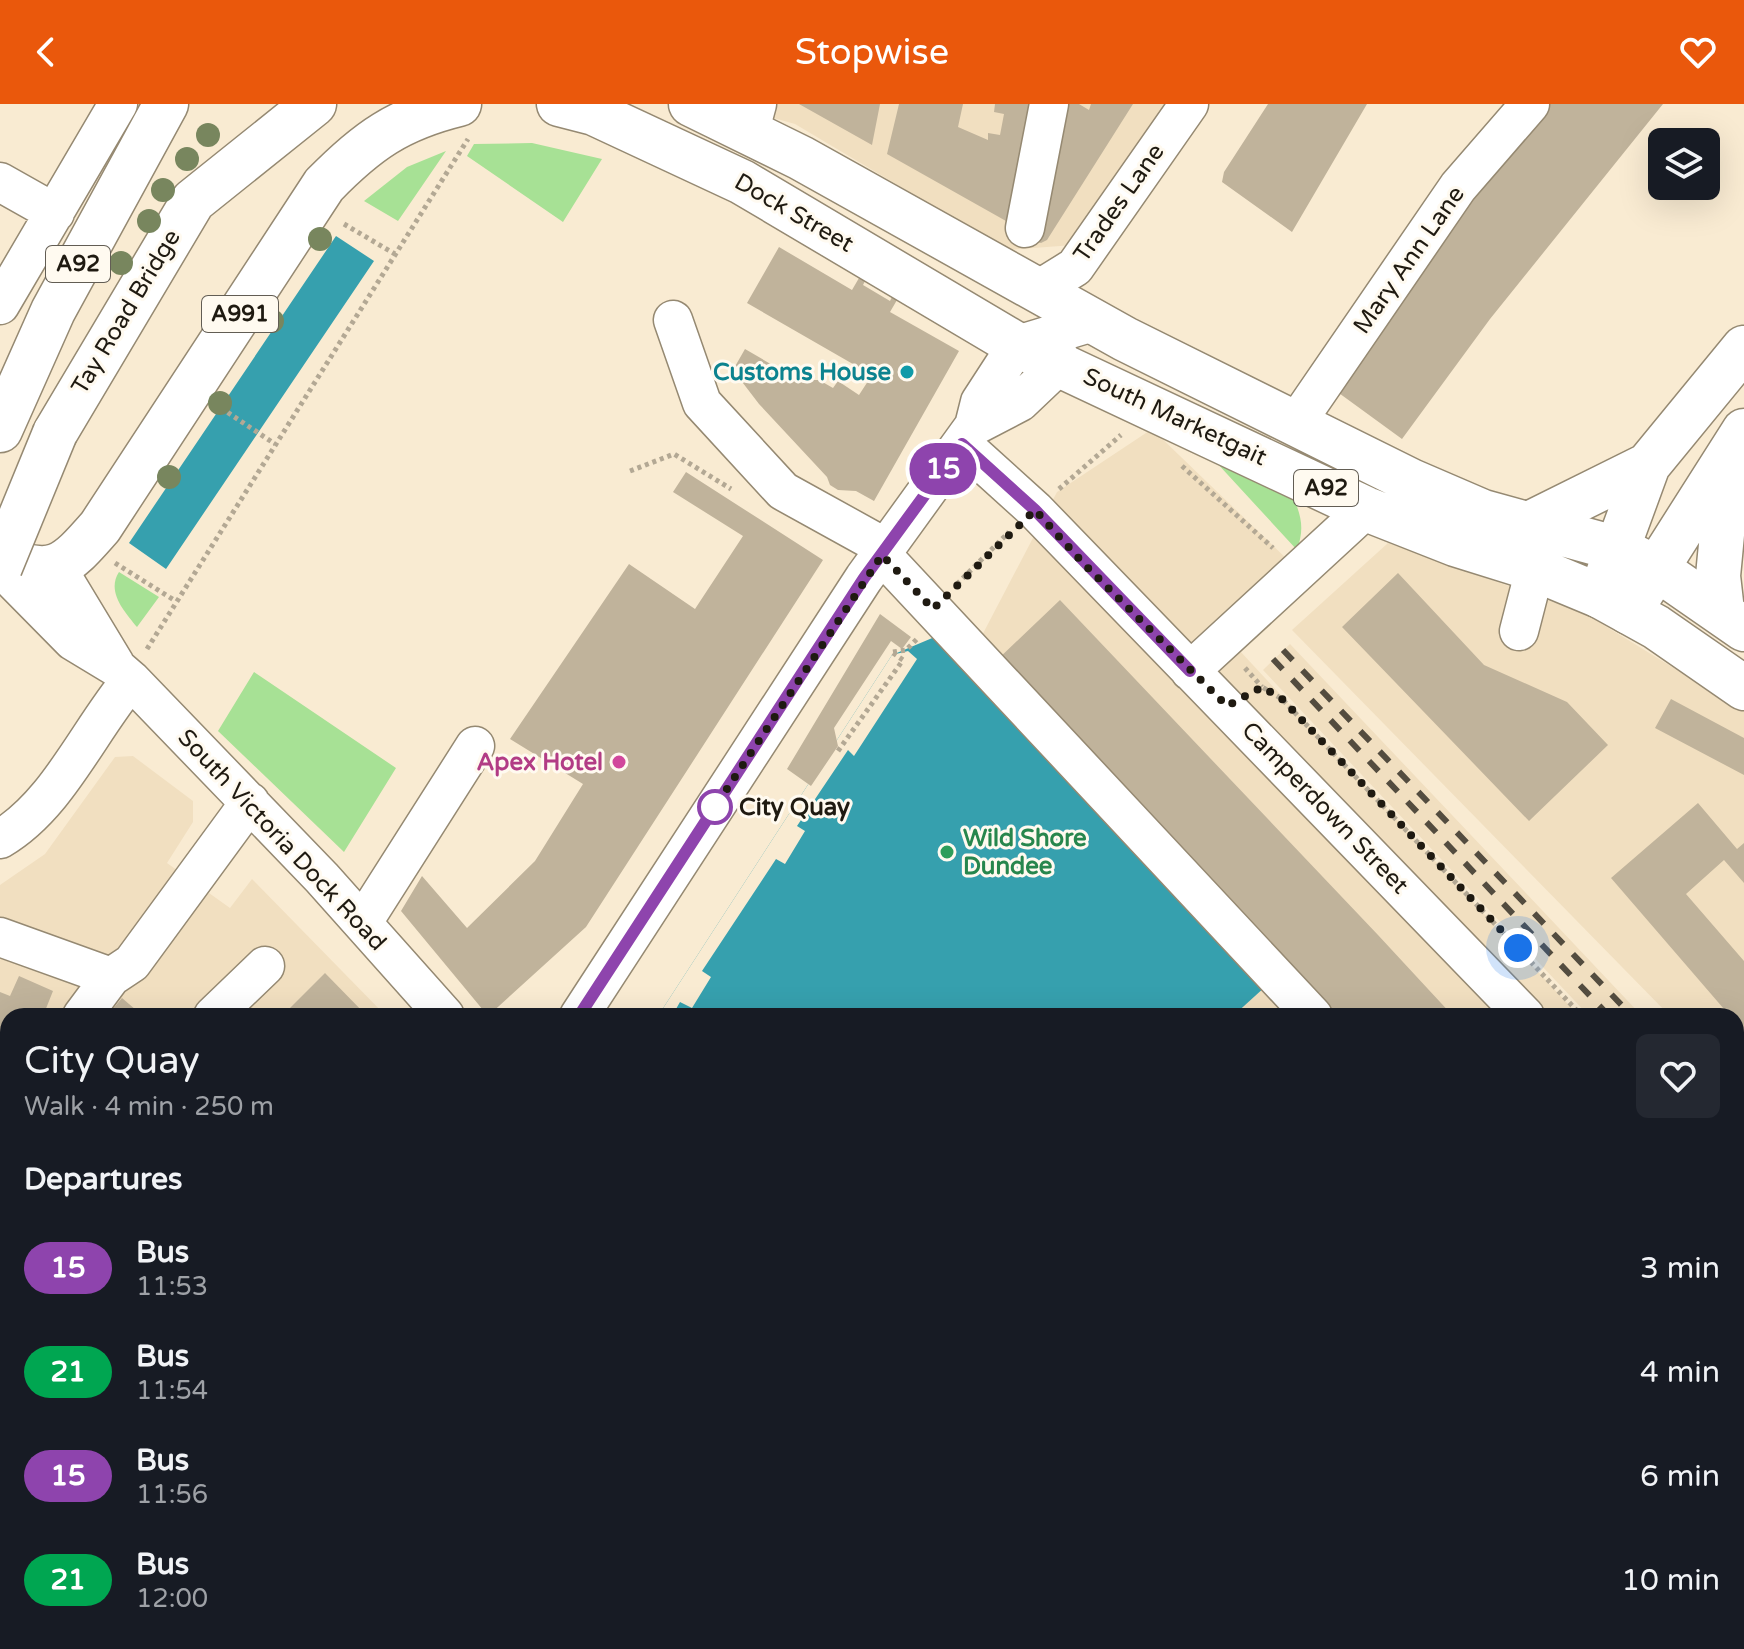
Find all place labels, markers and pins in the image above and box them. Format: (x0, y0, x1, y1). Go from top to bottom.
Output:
place label: Customs House (713, 358, 891, 387)
marker: Customs House (898, 363, 916, 381)
place label: Apex Hotel (477, 748, 603, 777)
marker: Apex Hotel (610, 753, 628, 771)
marker: City Quay (698, 790, 732, 824)
place label: City Quay (739, 793, 850, 822)
place label: Wild Shore Dundee (963, 824, 1087, 881)
marker: Wild Shore Dundee (938, 843, 956, 861)

